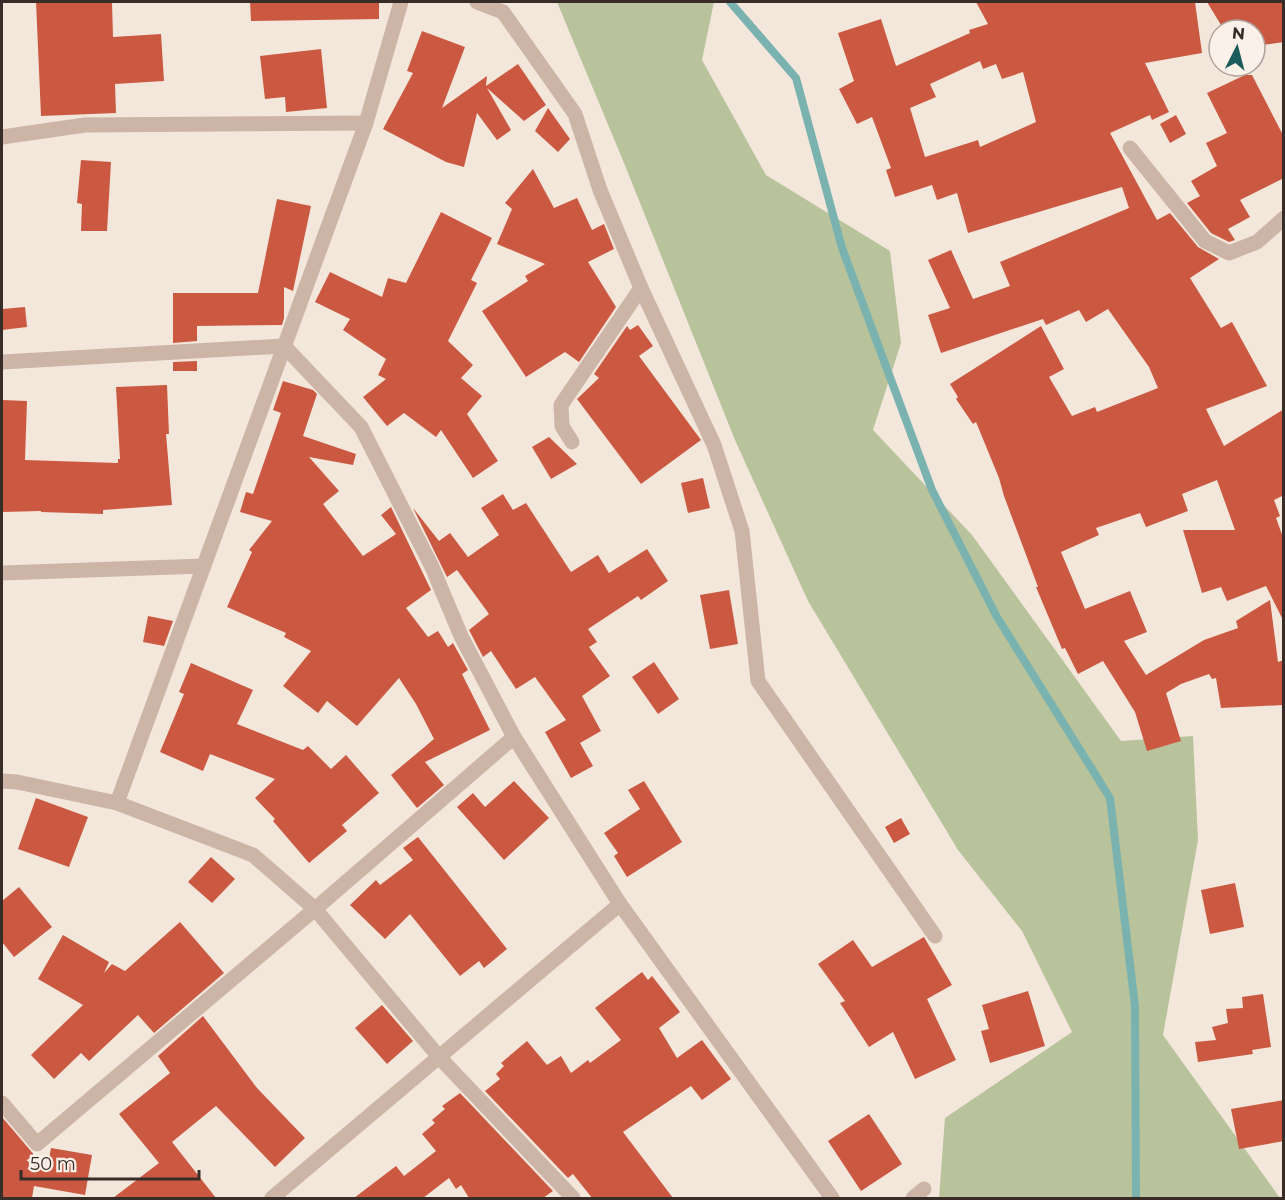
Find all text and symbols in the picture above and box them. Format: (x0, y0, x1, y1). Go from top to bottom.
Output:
north arrow (1207, 18, 1267, 78)
text: N (1231, 23, 1246, 44)
scale bar (21, 1143, 200, 1181)
text: 50 m (30, 1153, 76, 1175)

